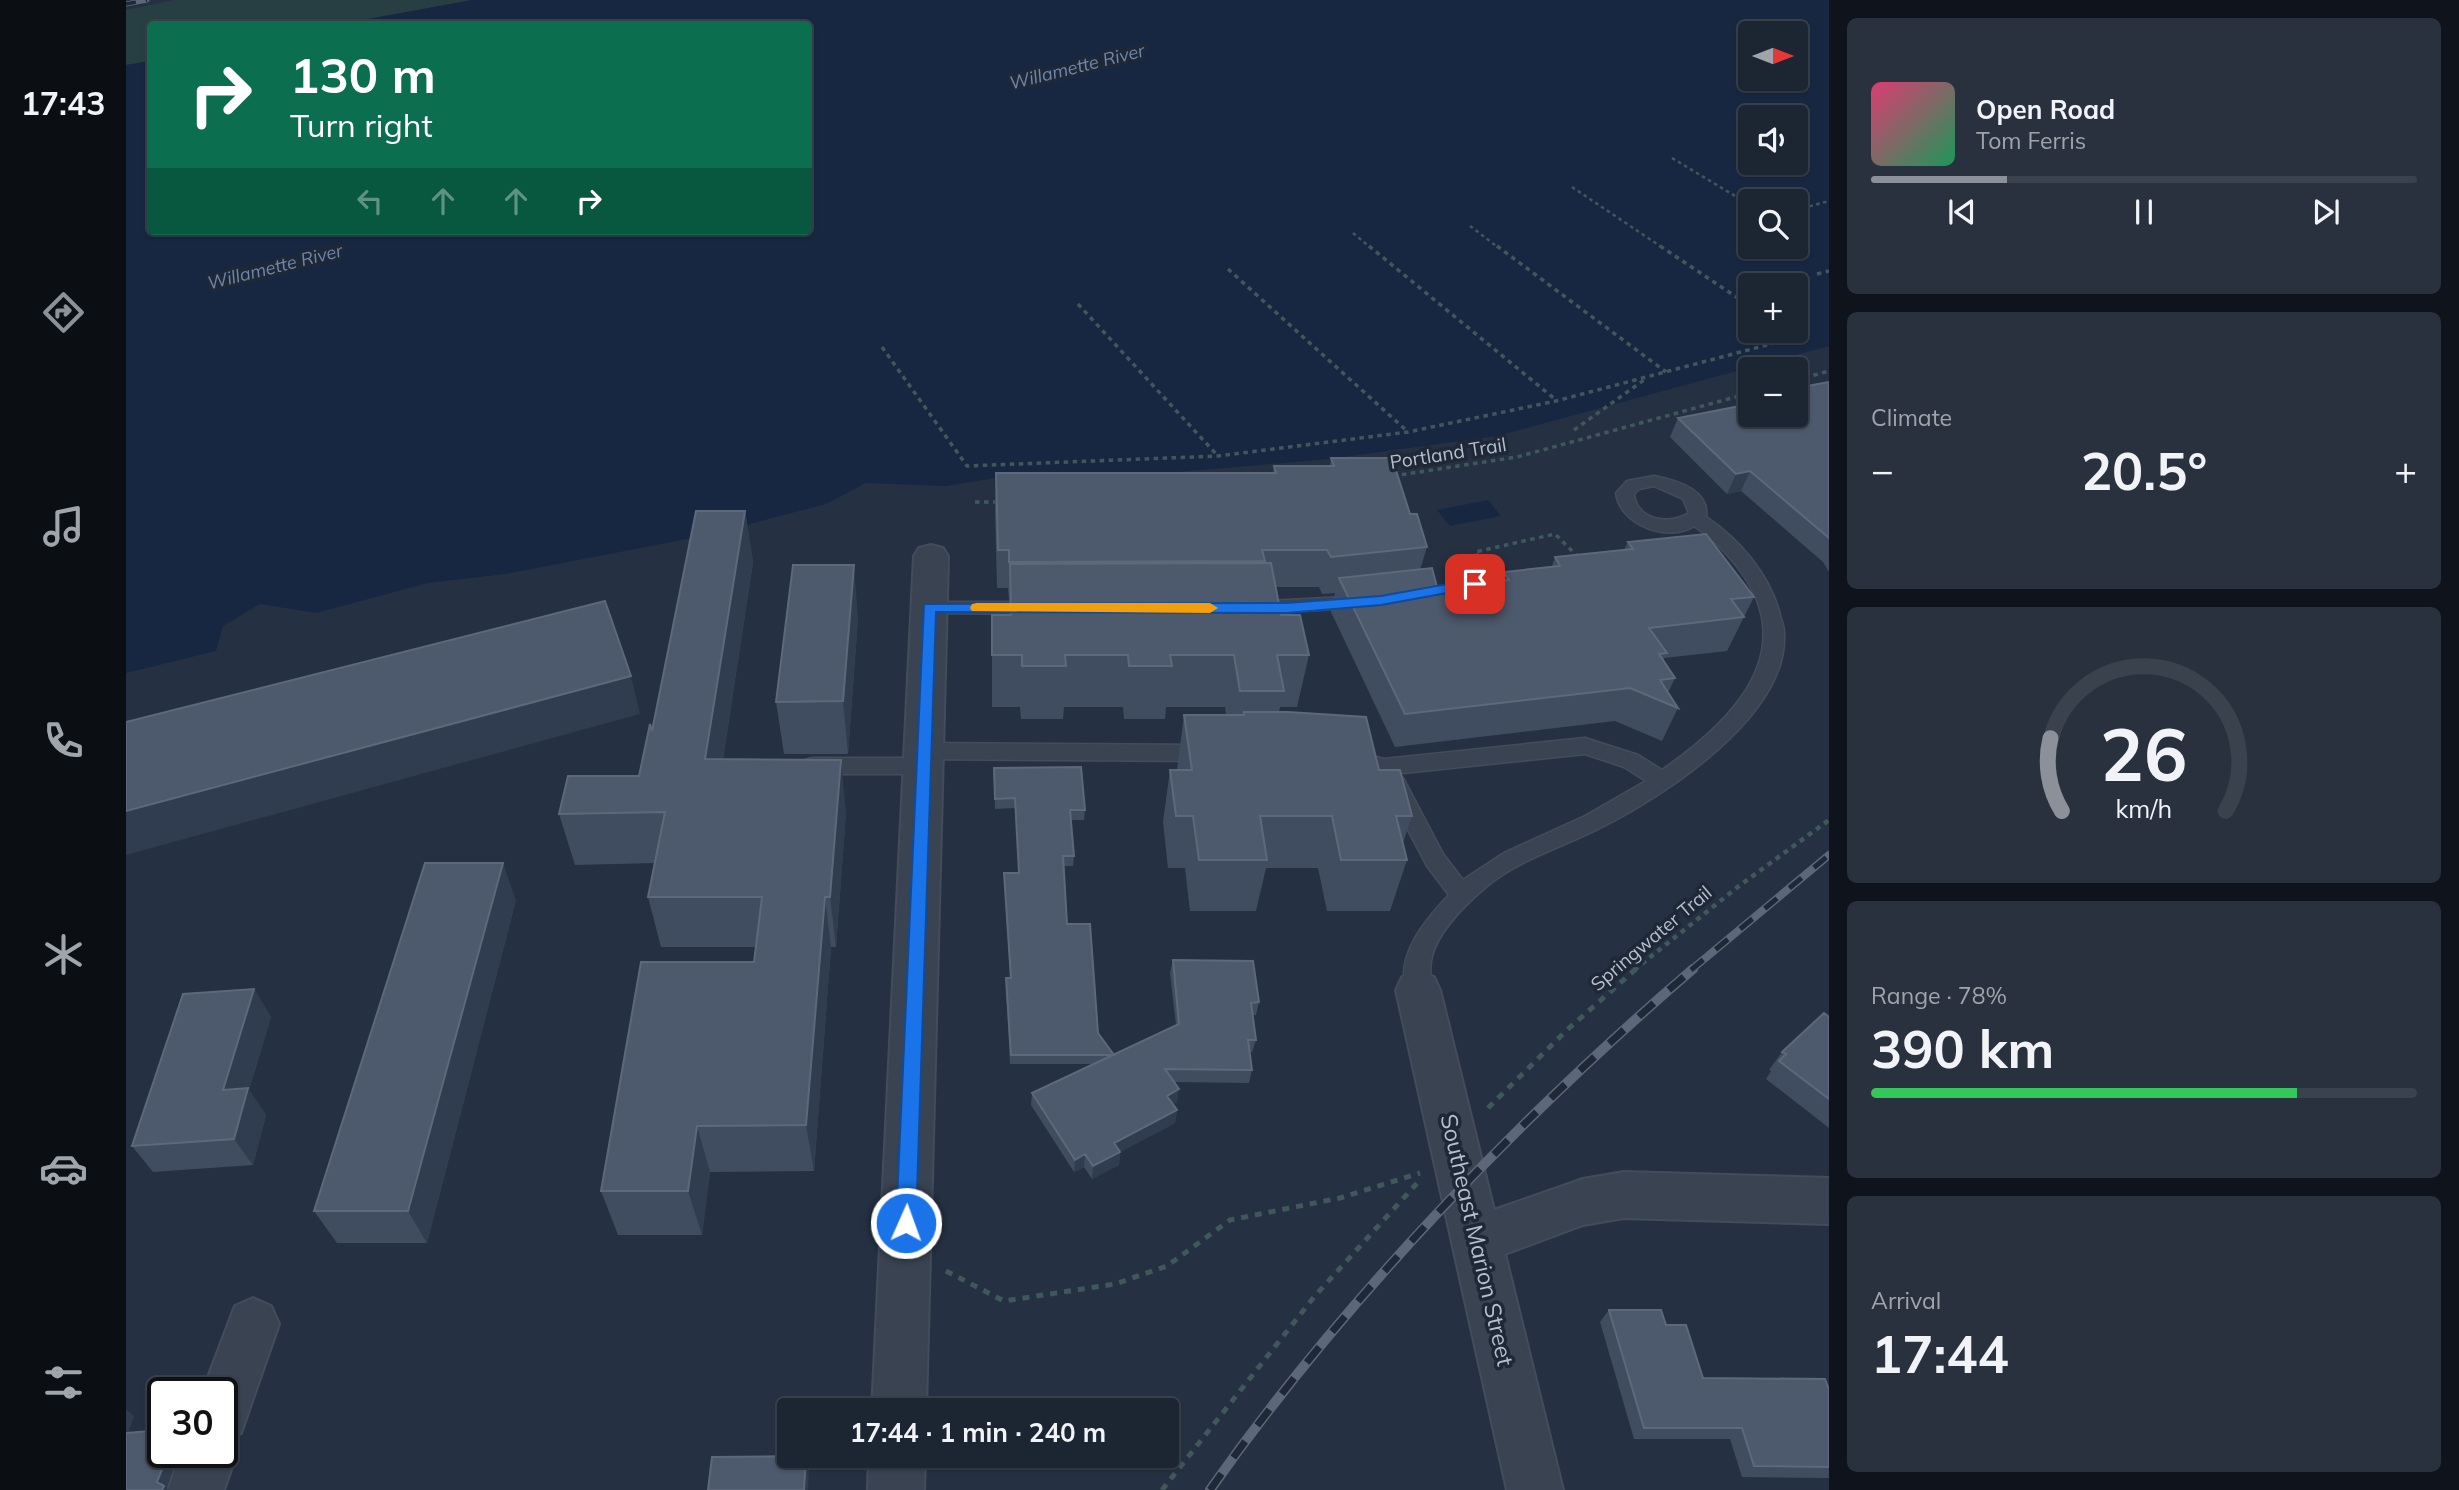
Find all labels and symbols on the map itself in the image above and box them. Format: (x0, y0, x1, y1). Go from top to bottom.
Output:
north arrow (1738, 21, 1808, 91)
water label: Willamette River (1007, 38, 1148, 94)
water label: Willamette River (205, 238, 346, 294)
street label: Portland Trail (1388, 432, 1508, 474)
pin (1445, 554, 1505, 614)
street label: Springwater Trail (1585, 880, 1717, 996)
street label: Southeast Marion Street (1434, 1111, 1521, 1369)
position arrow (869, 1186, 943, 1260)
speed limit sign: 30 (147, 1377, 238, 1468)

